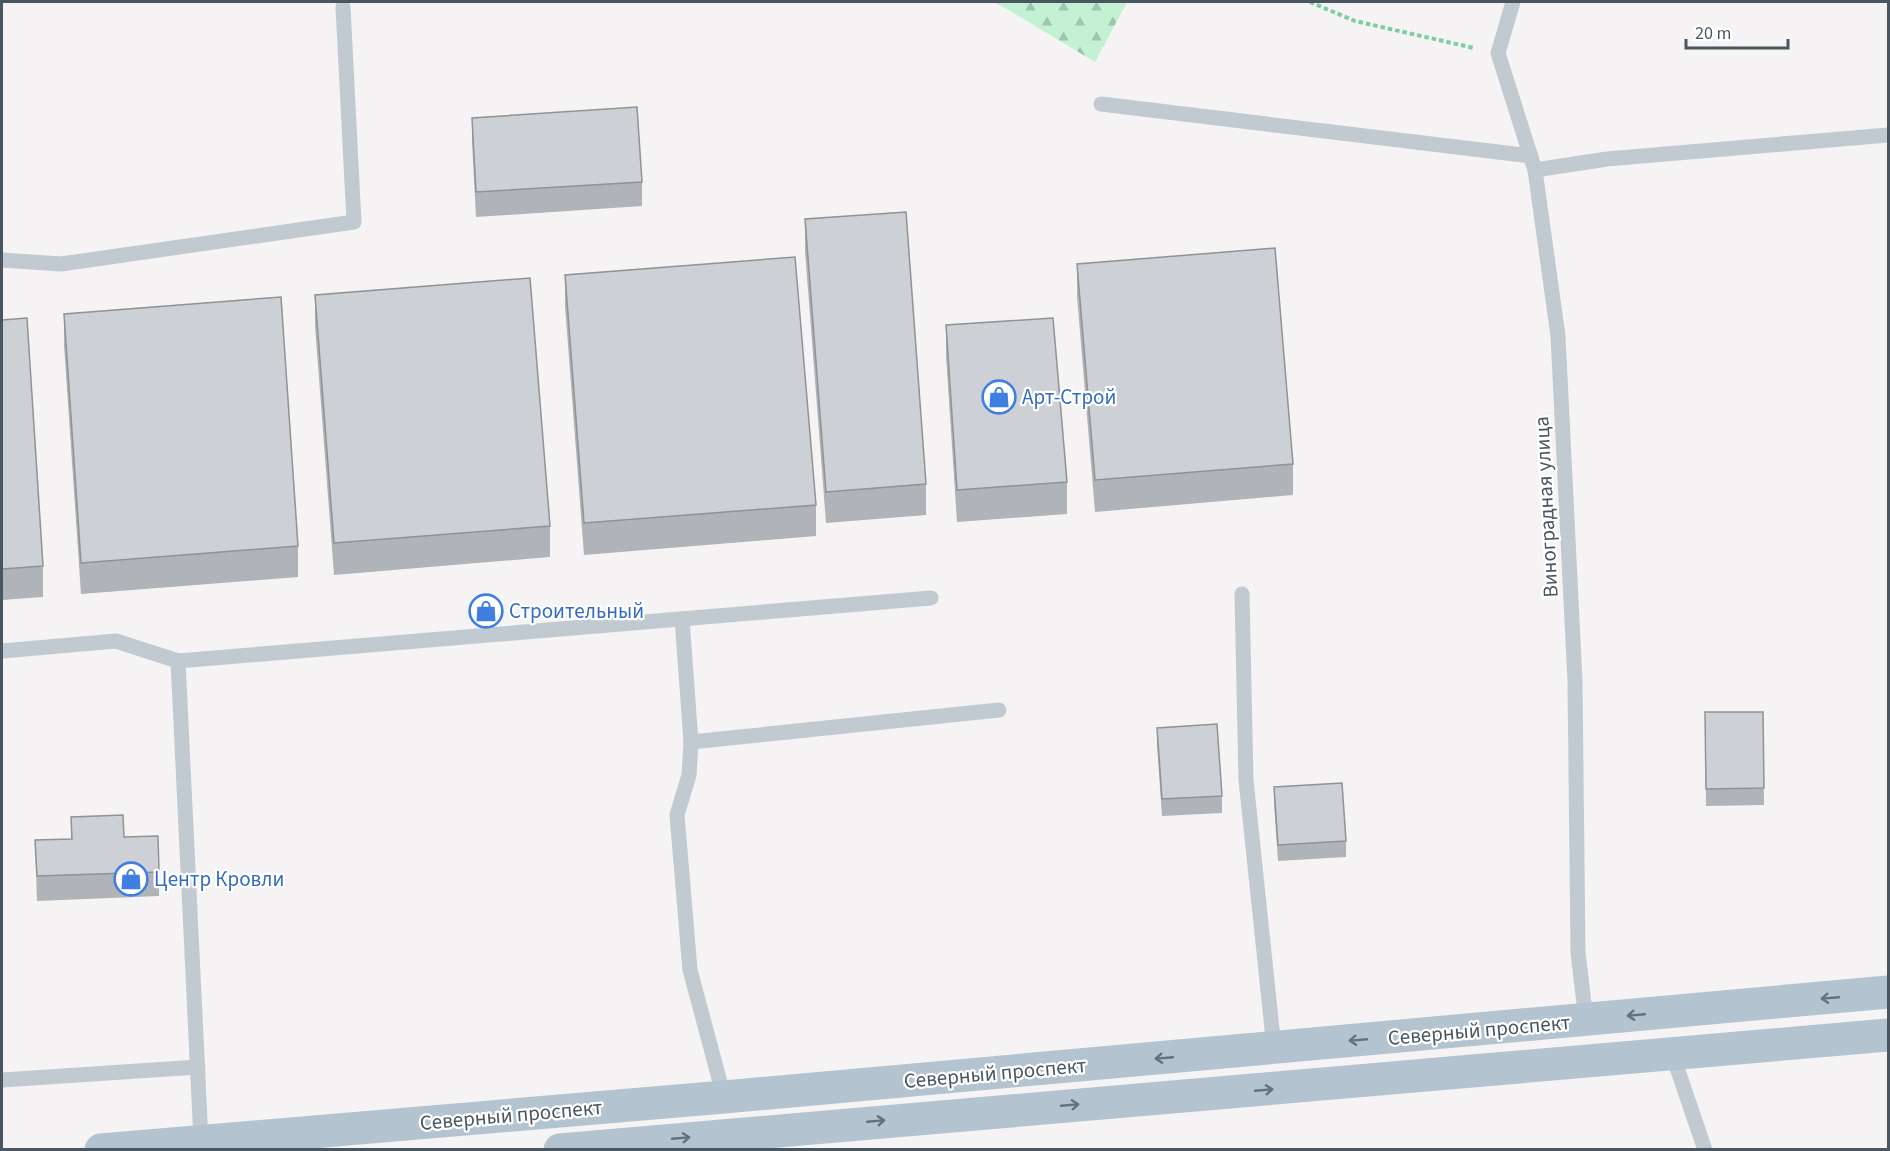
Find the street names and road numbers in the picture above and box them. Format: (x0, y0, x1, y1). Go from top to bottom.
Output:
street label: Виноградная улица (1526, 416, 1566, 598)
street label: Северный проспект (1386, 1007, 1572, 1053)
street label: Северный проспект (902, 1050, 1088, 1096)
street label: Северный проспект (418, 1092, 604, 1138)

